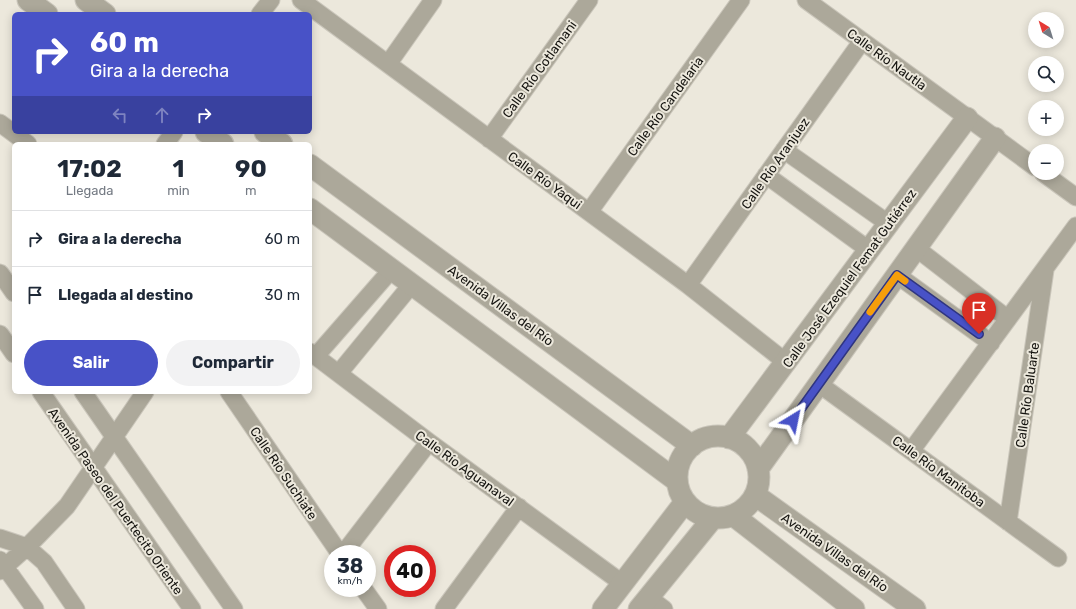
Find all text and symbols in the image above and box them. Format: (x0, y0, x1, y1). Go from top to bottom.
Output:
north arrow (1028, 12, 1064, 48)
map controls (1028, 12, 1064, 180)
street label: Calle Río Cotlamani (499, 18, 580, 121)
text: 60 m (90, 26, 159, 59)
street label: Calle Río Nautla (844, 26, 929, 93)
icon: right (24, 28, 76, 80)
street label: Calle Río Candelaria (624, 54, 707, 159)
button: search (1028, 56, 1064, 92)
text: Gira a la derecha (90, 60, 229, 82)
button: + (1028, 100, 1064, 136)
icon: left (109, 104, 131, 126)
icon: ahead (151, 104, 173, 126)
icon: right (193, 104, 215, 126)
street label: Calle Río Aranjuez (738, 114, 813, 212)
button: − (1028, 144, 1064, 180)
street label: Calle Río Yaqui (505, 149, 585, 212)
text: 17:02 (57, 155, 122, 183)
text: 1 (172, 155, 184, 183)
text: 90 (235, 155, 267, 183)
text: Llegada (66, 183, 113, 198)
text: min (167, 183, 190, 198)
text: m (245, 183, 257, 198)
street label: Calle José Ezequiel Femat Gutiérrez (780, 186, 919, 370)
icon: right (24, 228, 46, 250)
text: Gira a la derecha (58, 230, 182, 248)
text: 60 m (264, 230, 300, 248)
street label: Avenida Villas del Río (445, 262, 556, 349)
icon: arrive (24, 284, 46, 306)
text: Llegada al destino (58, 286, 193, 304)
text: 30 m (264, 286, 300, 304)
pin (962, 293, 996, 334)
icon: arrive (968, 299, 990, 321)
button: Salir (24, 340, 158, 386)
button: Compartir (166, 340, 300, 386)
street label: Calle Río Baluarte (1013, 341, 1042, 449)
position arrow (772, 399, 814, 441)
street label: Avenida Paseo del Puertecito Oriente (45, 405, 186, 597)
street label: Calle Río Suchiate (247, 424, 320, 522)
street label: Calle Río Aguanaval (412, 428, 517, 510)
street label: Calle Río Manitoba (889, 433, 988, 510)
street label: Avenida Villas del Río (779, 510, 891, 595)
speed limit sign: 40 (384, 545, 436, 597)
text: 38 (337, 554, 363, 578)
text: km/h (338, 575, 362, 587)

